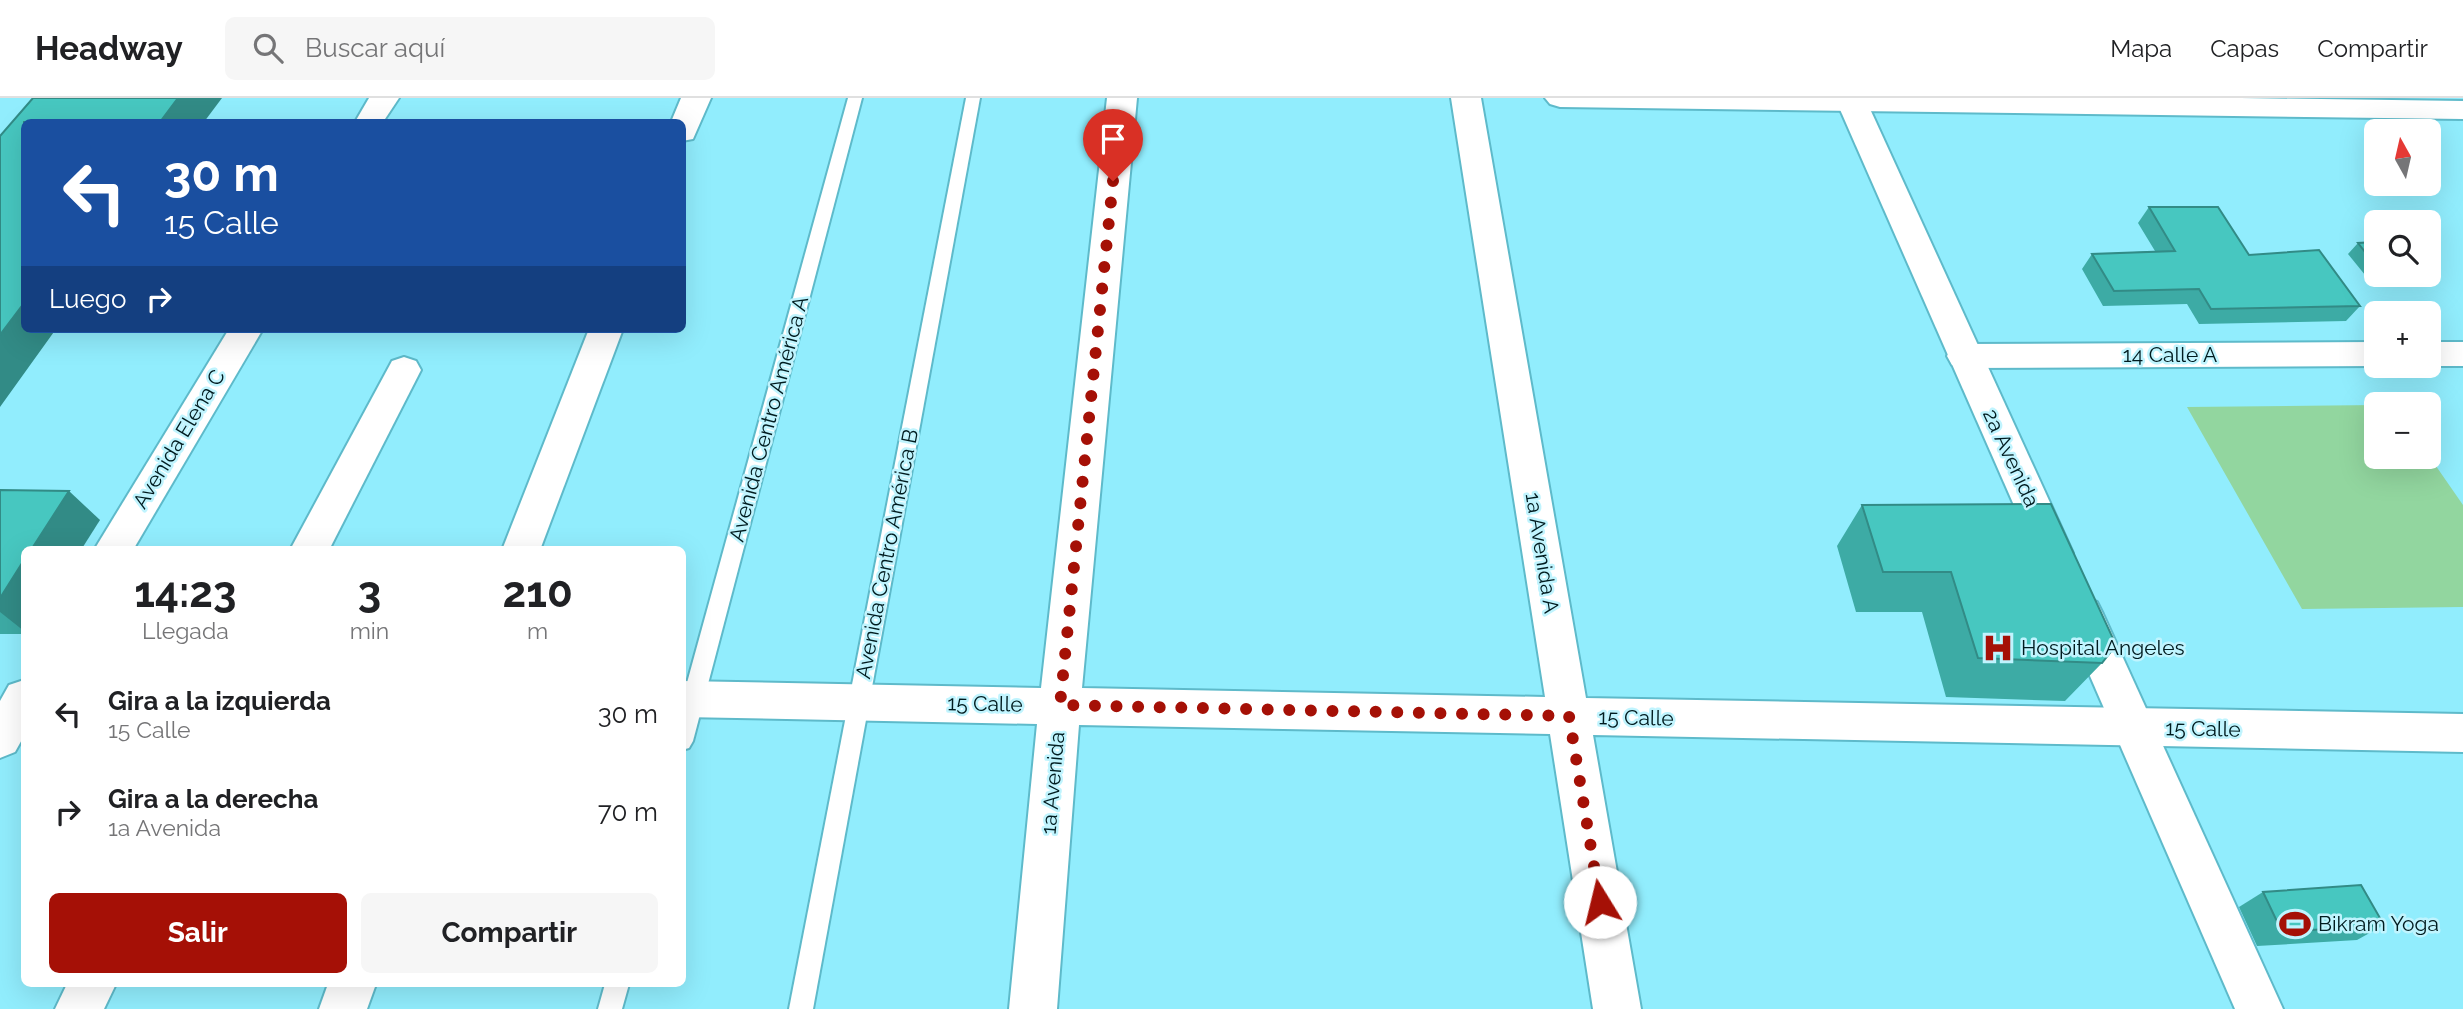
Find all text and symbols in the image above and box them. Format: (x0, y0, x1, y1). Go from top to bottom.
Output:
search box (225, 17, 715, 80)
text: Headway (35, 29, 183, 68)
icon: search (249, 29, 287, 67)
text: Buscar aquí (305, 33, 445, 63)
text: Mapa (2110, 34, 2172, 63)
text: Capas (2210, 34, 2279, 63)
text: Compartir (2317, 34, 2428, 63)
pin (1083, 109, 1143, 181)
north arrow (2364, 119, 2441, 196)
map controls (2364, 119, 2441, 469)
icon: arrive (1094, 120, 1132, 158)
text: 30 m (164, 145, 279, 202)
icon: left (49, 147, 140, 238)
text: 15 Calle (164, 204, 279, 241)
button: search (2364, 210, 2441, 287)
icon: right (140, 280, 178, 318)
text: Luego (49, 284, 126, 314)
street label: Avenida Centro América A (724, 293, 813, 544)
button: + (2364, 301, 2441, 378)
street label: 14 Calle A (2123, 342, 2217, 367)
street label: Avenida Elena C (127, 365, 230, 513)
button: − (2364, 392, 2441, 469)
street label: 2a Avenida (1978, 405, 2045, 511)
street label: Avenida Centro América B (850, 427, 923, 681)
street label: 1a Avenida A (1521, 491, 1564, 615)
text: 14:23 (134, 568, 236, 617)
text: 3 (358, 568, 381, 617)
text: 210 (503, 568, 573, 617)
text: Llegada (142, 617, 229, 644)
text: min (350, 617, 389, 644)
text: m (527, 617, 548, 644)
hospital icon: Hospital Angeles (1981, 631, 2015, 665)
place label: Hospital Angeles (2021, 635, 2185, 660)
text: Gira a la izquierda (108, 686, 331, 716)
street label: 15 Calle (947, 690, 1023, 717)
icon: left (49, 695, 87, 733)
text: 30 m (598, 699, 658, 729)
street label: 15 Calle (1598, 704, 1674, 731)
street label: 15 Calle (2165, 715, 2241, 742)
text: 15 Calle (108, 716, 191, 743)
street label: 1a Avenida (1036, 731, 1069, 835)
text: Gira a la derecha (108, 784, 318, 814)
icon: right (49, 793, 87, 831)
text: 70 m (598, 797, 658, 827)
text: 1a Avenida (108, 814, 221, 841)
position arrow (1563, 865, 1637, 939)
button: Salir (49, 893, 347, 973)
button: Compartir (361, 893, 658, 973)
sports icon: Bikram Yoga (2278, 907, 2312, 941)
place label: Bikram Yoga (2318, 911, 2439, 936)

